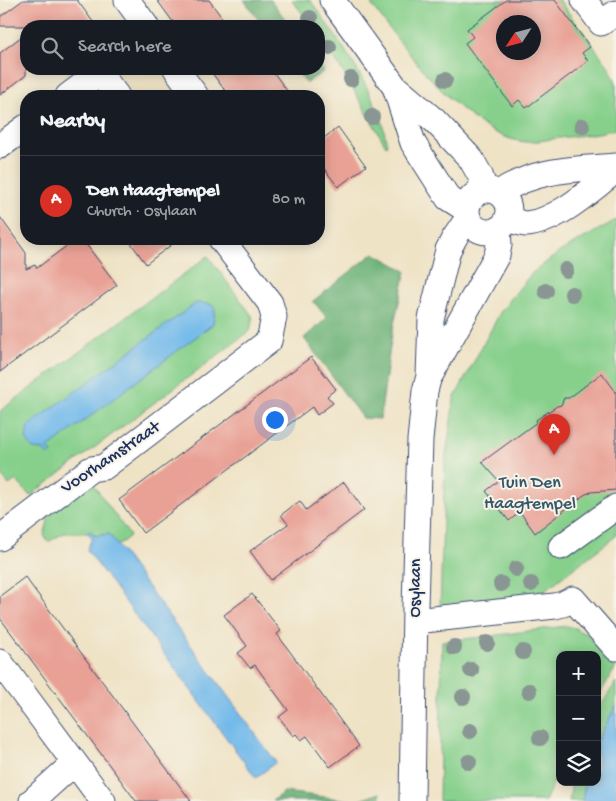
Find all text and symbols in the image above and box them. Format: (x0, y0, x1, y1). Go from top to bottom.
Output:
north arrow (496, 15, 541, 60)
search box (20, 20, 325, 75)
icon: search (38, 34, 66, 62)
text: Search here (78, 36, 172, 59)
text: Nearby (40, 110, 105, 135)
text: Den Haagtempel (87, 180, 220, 203)
text: A (51, 191, 61, 210)
text: 80 m (272, 191, 305, 210)
text: Church · Osylaan (87, 203, 196, 222)
your location (262, 407, 288, 433)
pin: A (538, 414, 570, 455)
street label: Voorhamstraat (57, 416, 166, 499)
park label: Tuin Den Haagtempel (484, 473, 576, 515)
street label: Osylaan (405, 558, 427, 618)
map controls (556, 651, 601, 786)
button: + (556, 651, 601, 696)
button: − (556, 696, 601, 741)
button: layers (556, 741, 601, 786)

